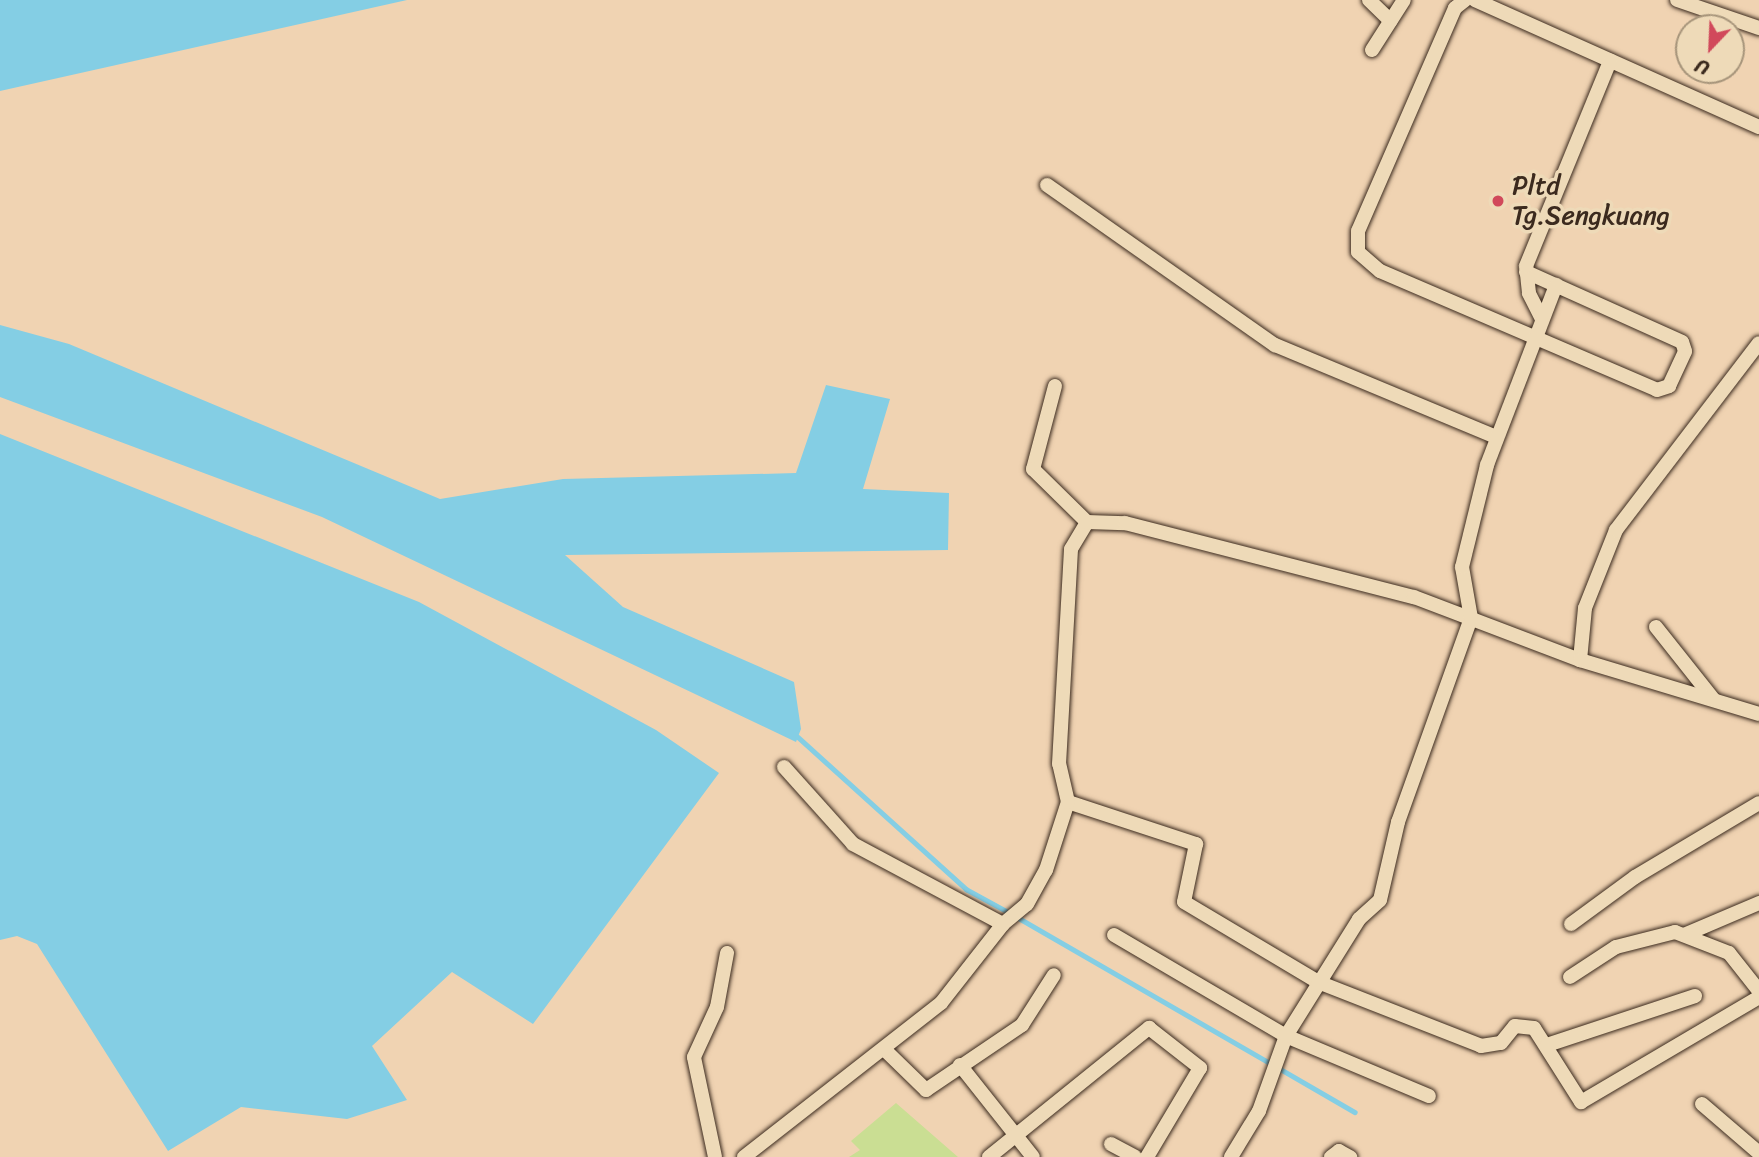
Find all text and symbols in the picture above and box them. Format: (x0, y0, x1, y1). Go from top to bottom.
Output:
north arrow (1675, 14, 1745, 84)
text: U (1690, 49, 1715, 85)
place label: Pltd Tg.Sengkuang (1512, 170, 1670, 232)
marker: Pltd Tg.Sengkuang (1490, 193, 1506, 209)

